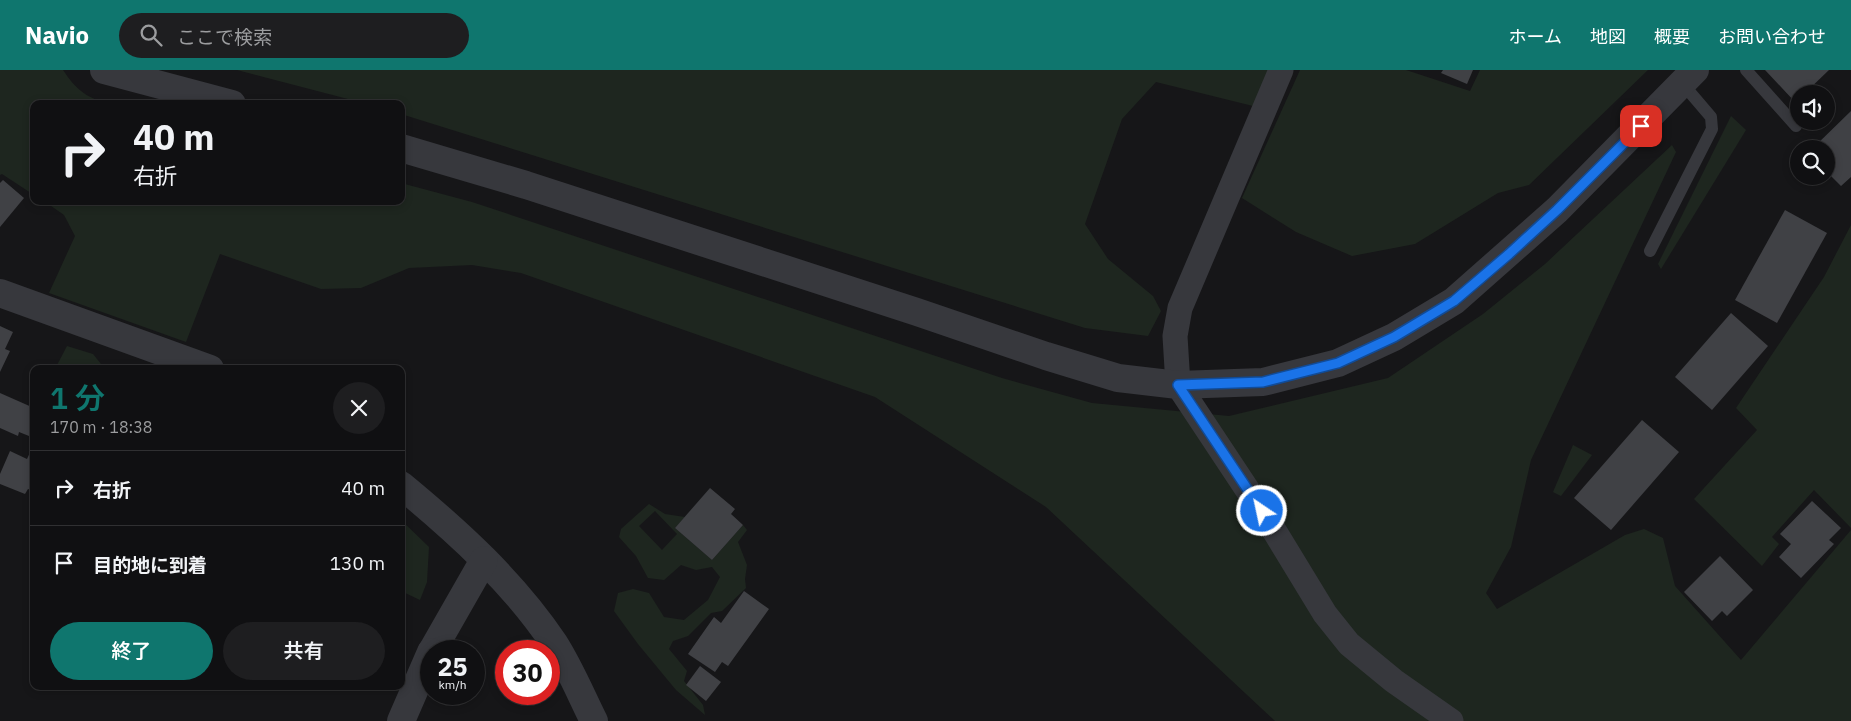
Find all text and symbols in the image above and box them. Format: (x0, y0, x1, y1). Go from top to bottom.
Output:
search box (119, 13, 469, 58)
text: Navio (25, 19, 89, 51)
icon: search (137, 21, 165, 49)
text: ここで検索 (177, 25, 272, 49)
text: ホーム (1509, 25, 1562, 48)
text: 地図 (1590, 25, 1626, 48)
text: 概要 (1654, 25, 1690, 48)
text: お問い合わせ (1718, 25, 1826, 48)
map controls (1790, 85, 1835, 185)
button: sound (1790, 85, 1835, 130)
pin (1620, 105, 1662, 147)
icon: arrive (1627, 112, 1655, 140)
text: 40 m (133, 114, 215, 160)
icon: right (50, 120, 115, 185)
button: search (1790, 140, 1835, 185)
text: 右折 (133, 161, 177, 190)
text: 1 分 (50, 378, 105, 417)
button: close (333, 382, 385, 434)
text: 170 m · 18:38 (50, 417, 152, 437)
icon: right (50, 474, 78, 502)
text: 40 m (341, 476, 385, 500)
text: 右折 (93, 478, 131, 502)
position arrow (1235, 484, 1287, 536)
icon: arrive (50, 549, 78, 577)
text: 130 m (330, 551, 385, 575)
text: 目的地に到着 (93, 553, 207, 577)
button: 終了 (50, 622, 213, 680)
button: 共有 (223, 622, 385, 680)
speed limit sign: 30 (495, 640, 560, 705)
text: 25 (437, 650, 468, 683)
text: km/h (438, 677, 467, 692)

